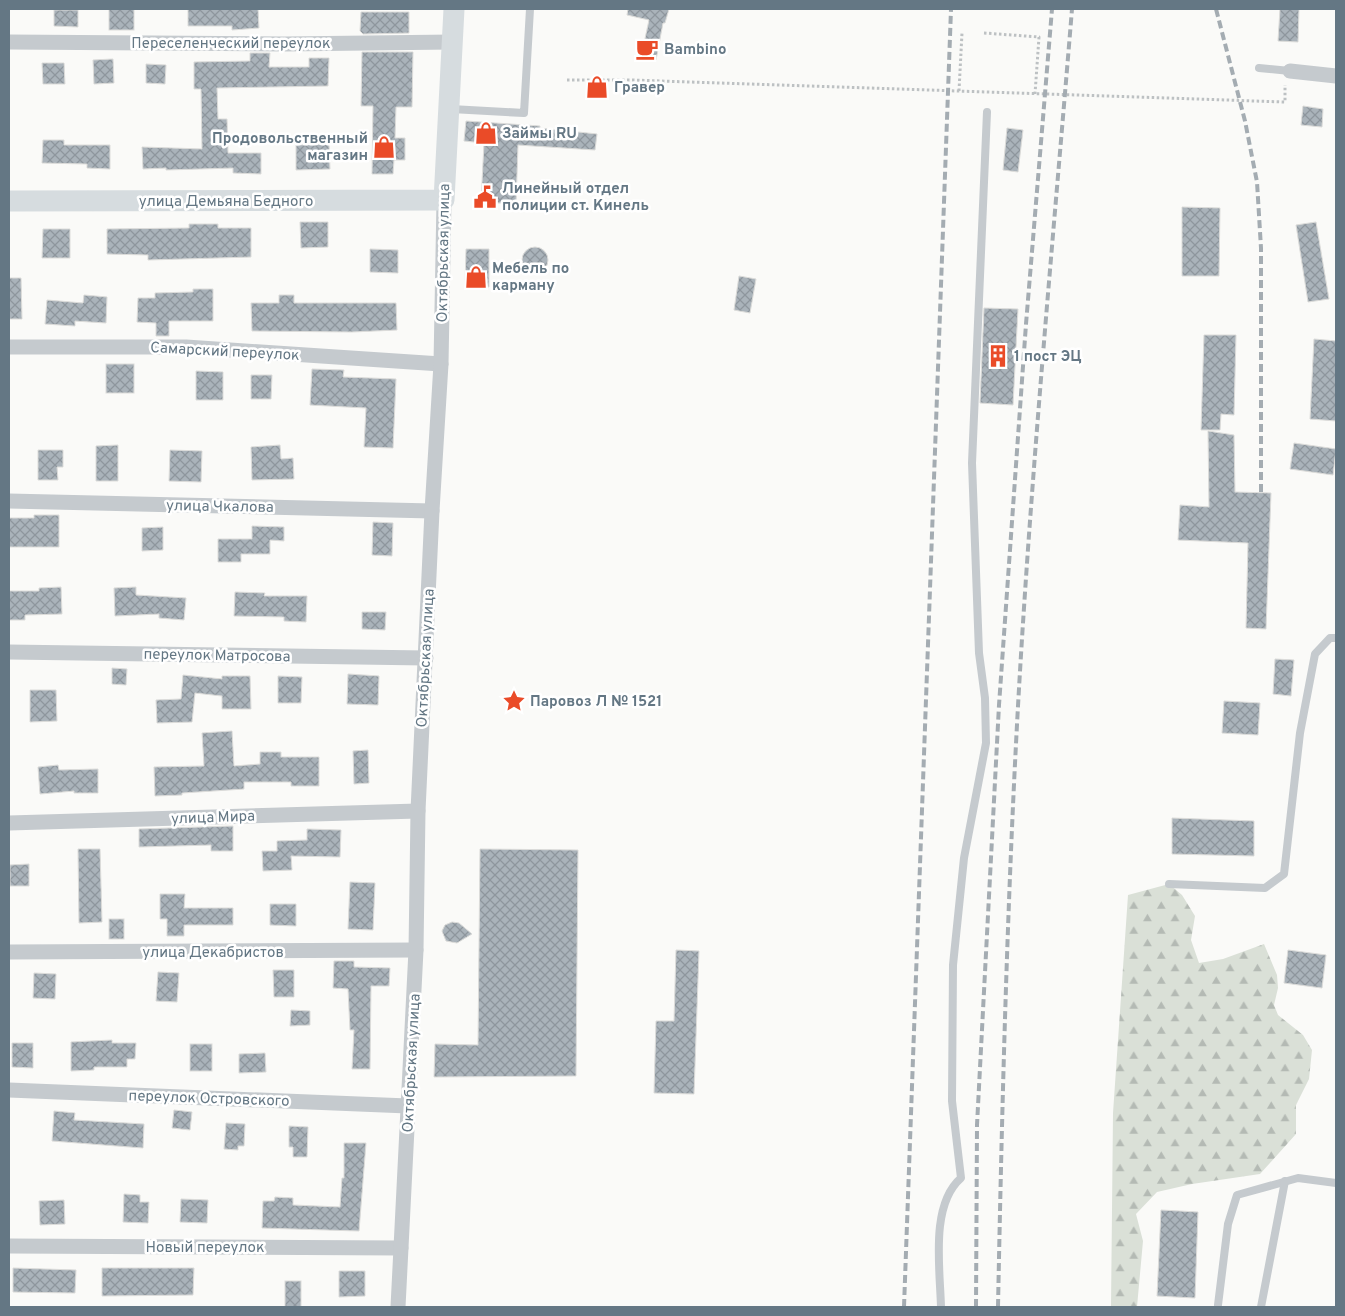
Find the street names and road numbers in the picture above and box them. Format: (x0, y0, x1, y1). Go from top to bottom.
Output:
street label: Переселенческий переулок (131, 35, 331, 54)
street label: Октябрьская улица (434, 183, 455, 323)
street label: улица Демьяна Бедного (139, 193, 313, 212)
street label: Самарский переулок (150, 339, 300, 366)
street label: улица Чкалова (166, 497, 274, 518)
street label: Октябрьская улица (413, 588, 440, 728)
street label: переулок Матросова (143, 646, 291, 667)
street label: улица Мира (171, 808, 255, 829)
street label: улица Декабристов (142, 944, 284, 963)
street label: Октябрьская улица (399, 993, 426, 1133)
street label: переулок Островского (128, 1087, 290, 1112)
street label: Новый переулок (145, 1239, 265, 1258)

